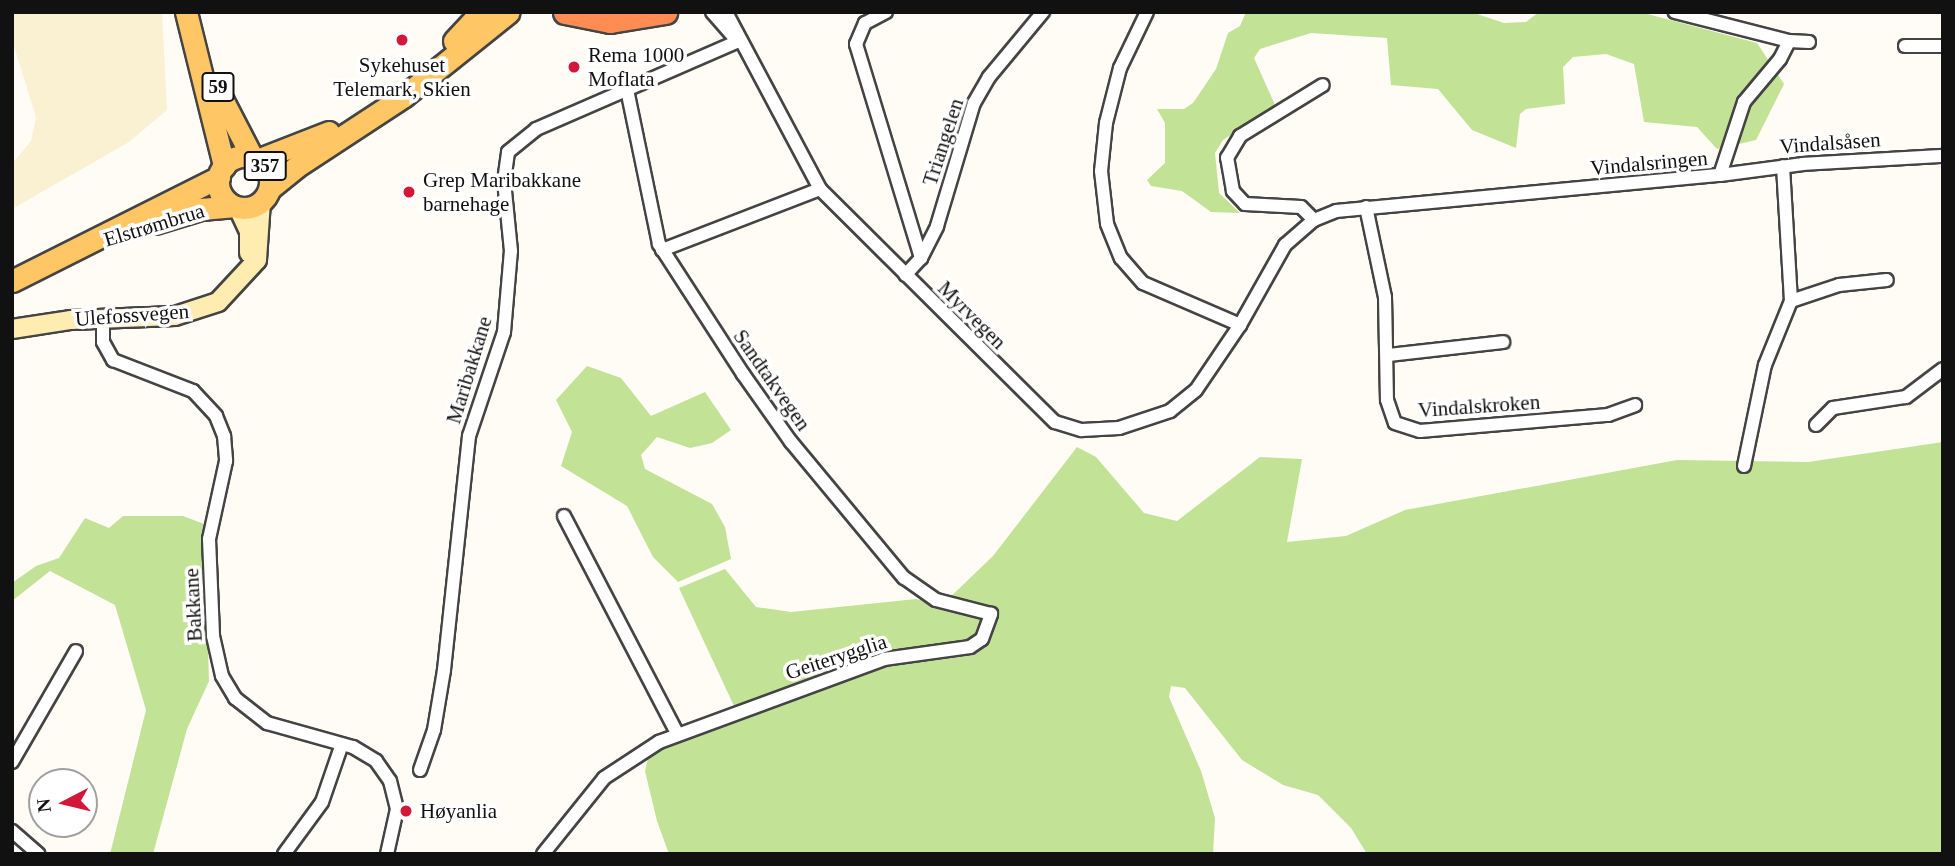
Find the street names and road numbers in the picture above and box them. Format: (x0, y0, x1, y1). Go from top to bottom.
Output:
road number: 59 (200, 72, 235, 102)
street label: Triangelen (917, 95, 969, 189)
street label: Vindalsåsen (1779, 127, 1881, 159)
street label: Vindalsringen (1589, 145, 1709, 181)
road number: 357 (242, 150, 288, 182)
street label: Elstrømbrua (101, 198, 207, 252)
street label: Myrvegen (933, 276, 1011, 354)
street label: Ulefossvegen (74, 298, 190, 332)
street label: Maribakkane (441, 313, 497, 427)
street label: Sandtakvegen (728, 325, 816, 435)
street label: Vindalskroken (1417, 389, 1541, 423)
street label: Bakkane (178, 568, 208, 642)
street label: Geiterygglia (782, 629, 890, 685)

